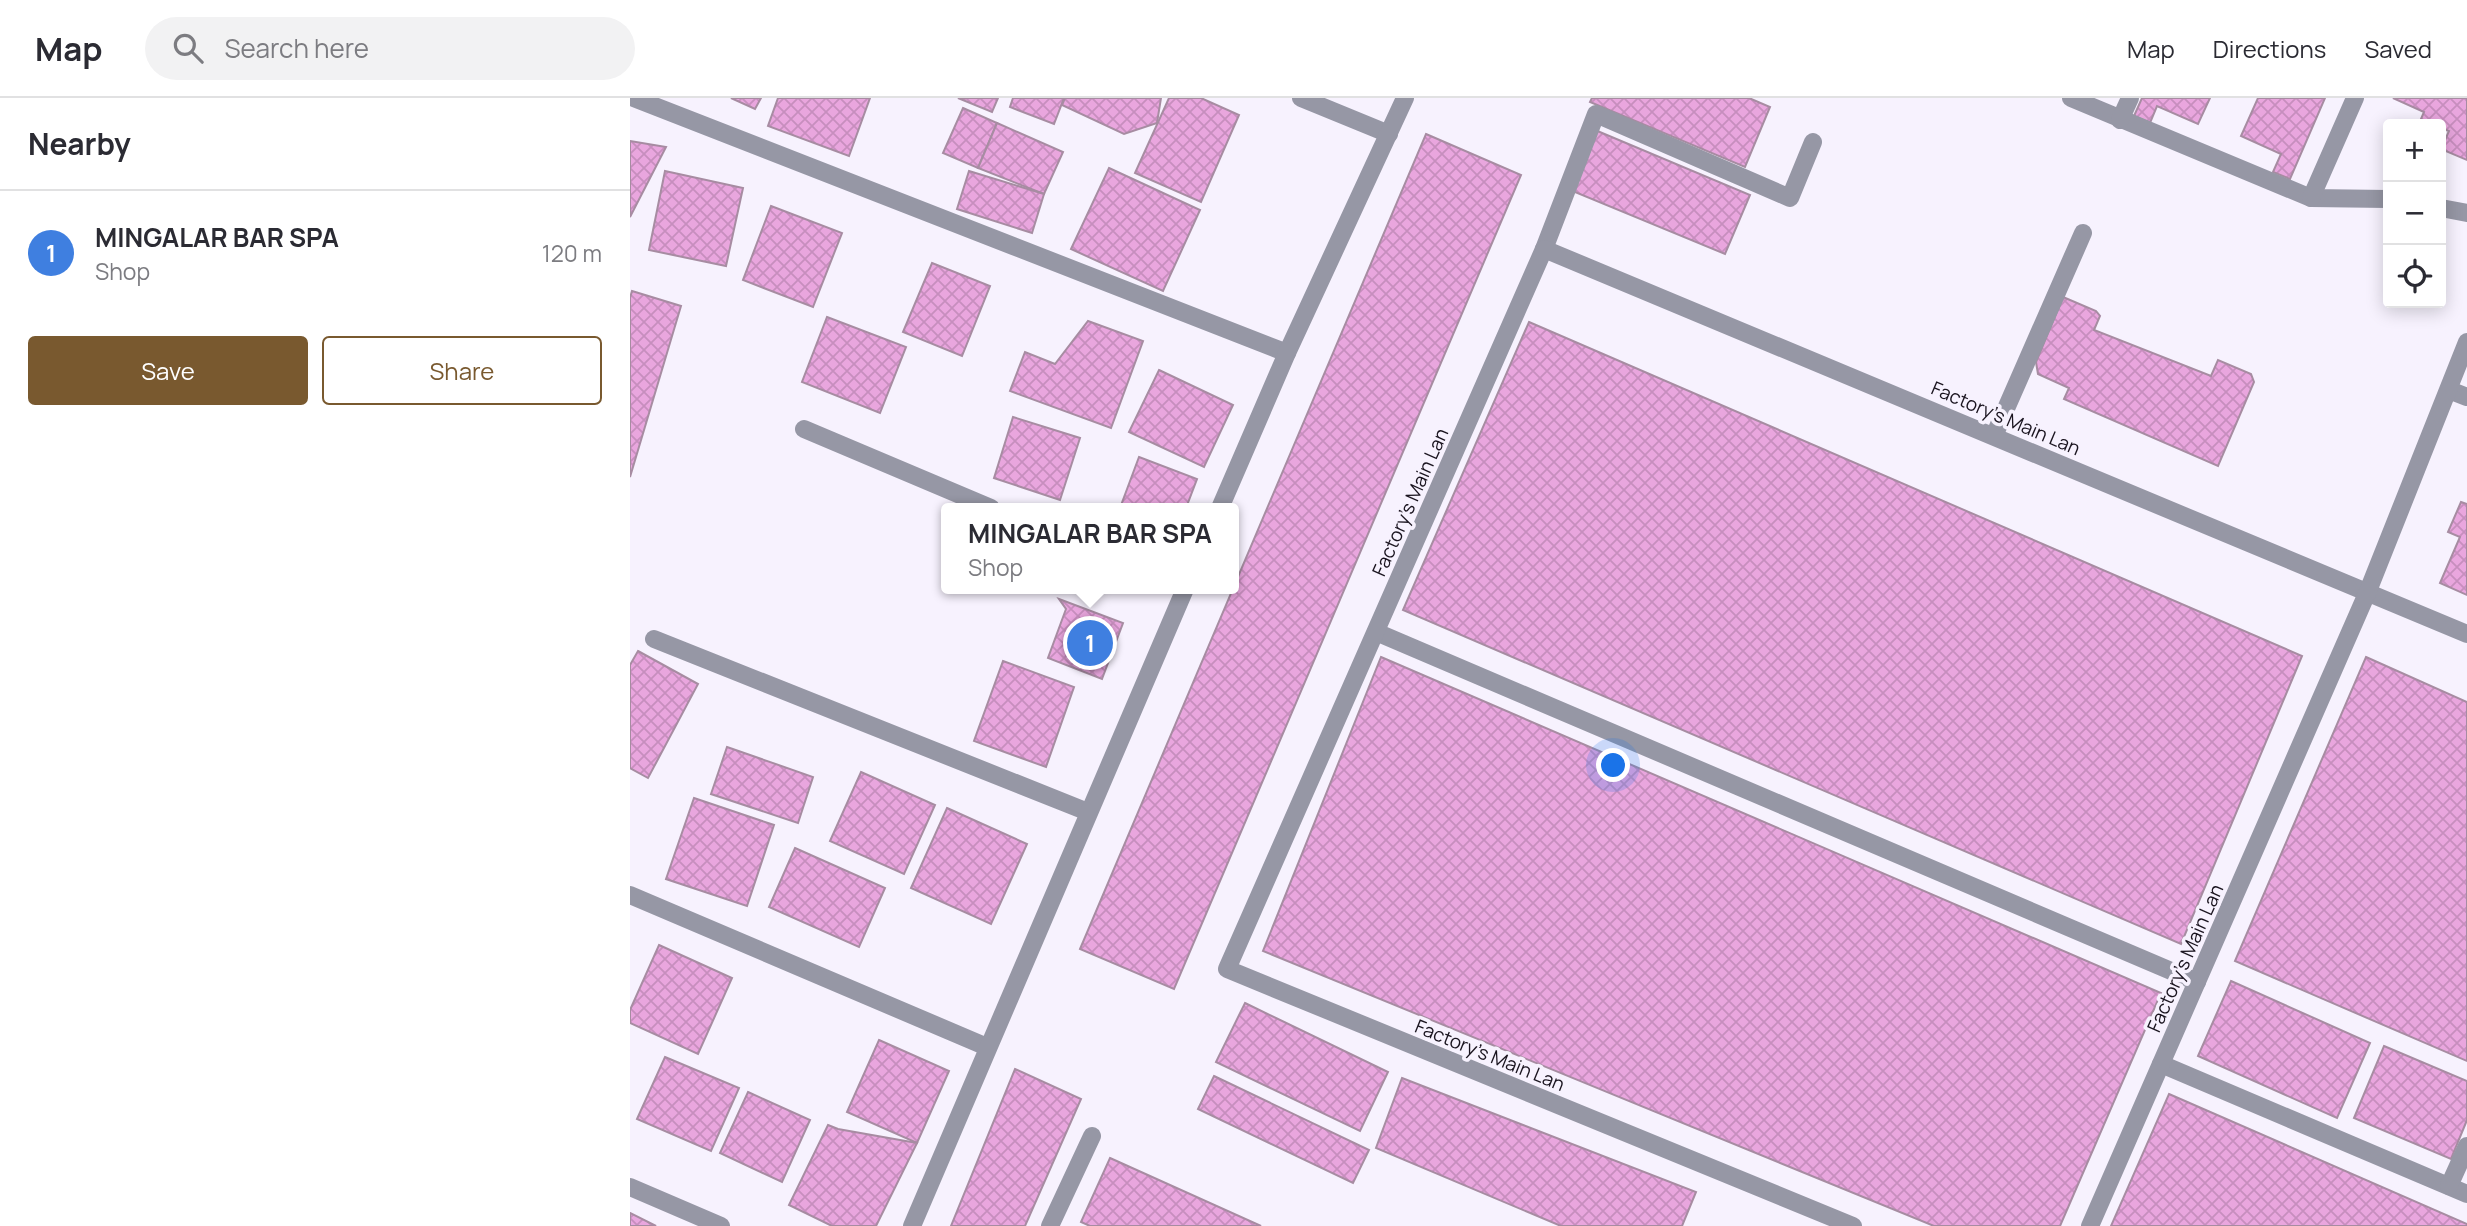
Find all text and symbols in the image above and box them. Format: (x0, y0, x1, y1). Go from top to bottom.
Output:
search box (145, 17, 635, 80)
text: Map (35, 26, 103, 71)
icon: search (169, 29, 207, 67)
text: Search here (225, 30, 369, 66)
text: Map (2127, 32, 2175, 65)
text: Directions (2213, 32, 2326, 65)
text: Saved (2364, 32, 2432, 65)
map controls (2383, 119, 2446, 308)
button: + (2383, 119, 2446, 182)
text: Nearby (28, 123, 131, 164)
button: − (2383, 182, 2446, 245)
text: MINGALAR BAR SPA (95, 219, 339, 255)
text: 1 (46, 237, 56, 269)
text: 120 m (542, 237, 602, 269)
button: locate (2383, 245, 2446, 308)
text: Shop (95, 255, 150, 287)
button: Save (28, 336, 308, 405)
button: Share (322, 336, 602, 405)
street label: Factory's Main Lan (1927, 375, 2085, 461)
street label: Factory's Main Lan (1366, 424, 1454, 580)
popup (941, 503, 1239, 594)
text: MINGALAR BAR SPA (968, 515, 1212, 551)
text: Shop (968, 551, 1023, 583)
pin: 1 (1067, 617, 1113, 669)
your location (1596, 748, 1630, 782)
street label: Factory's Main Lan (2141, 880, 2229, 1036)
street label: Factory's Main Lan (1411, 1013, 1569, 1097)

